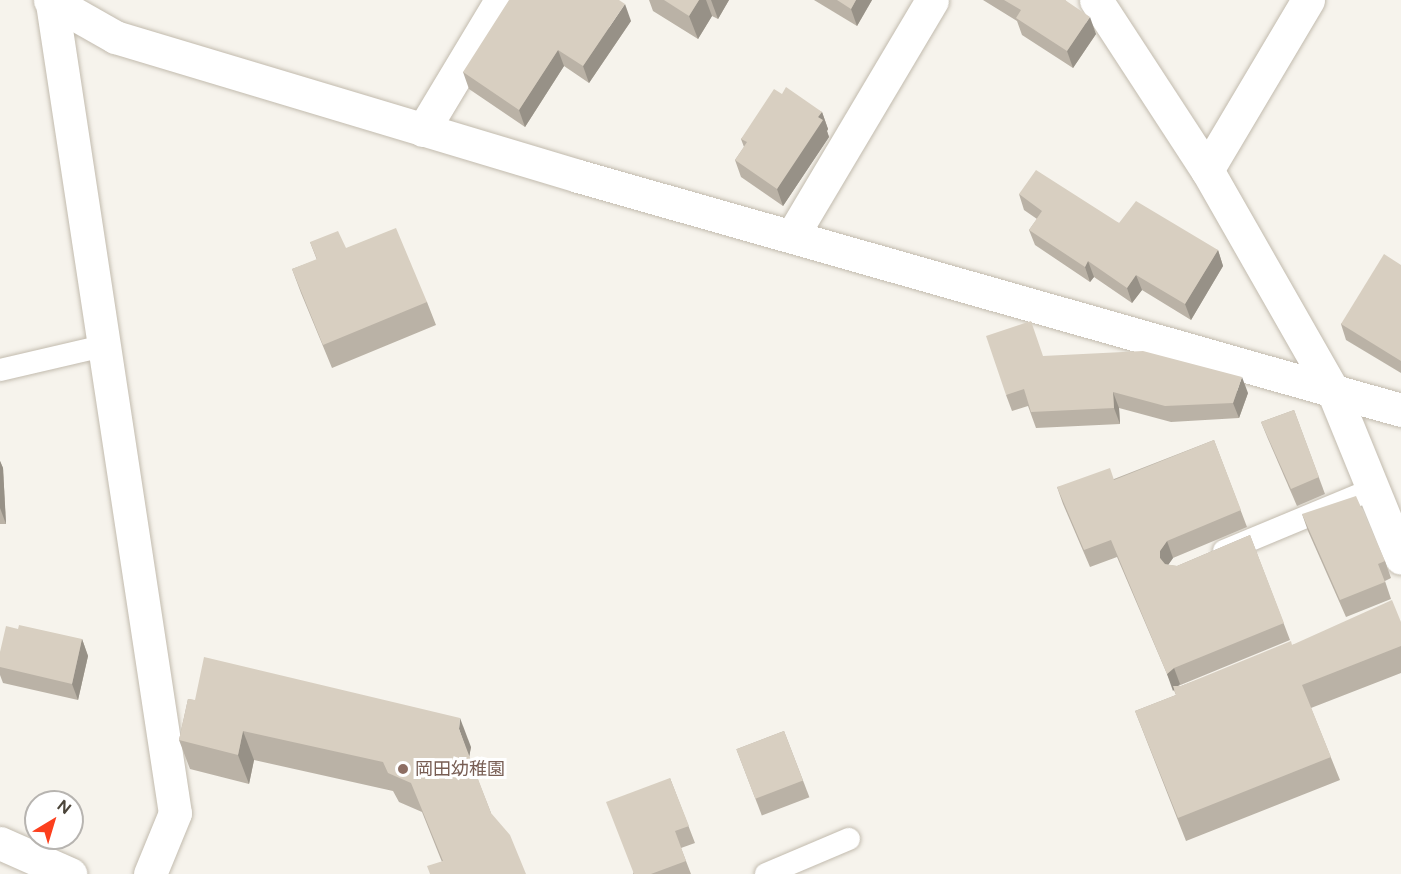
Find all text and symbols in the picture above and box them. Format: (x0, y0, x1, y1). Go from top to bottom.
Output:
place label: 岡田幼稚園 (415, 758, 505, 780)
marker: 岡田幼稚園 (396, 762, 410, 776)
north arrow (24, 790, 84, 850)
text: N (53, 796, 75, 818)

